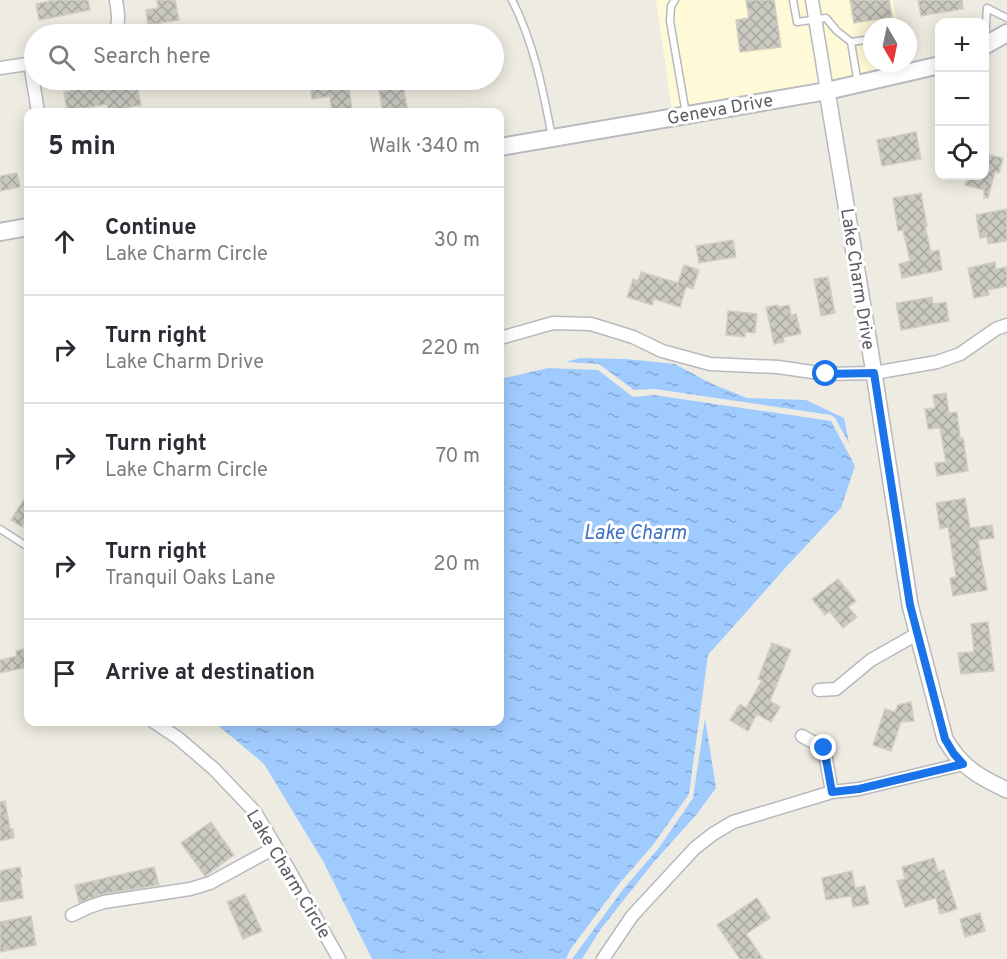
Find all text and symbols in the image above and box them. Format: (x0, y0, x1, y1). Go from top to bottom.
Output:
north arrow (863, 18, 917, 72)
map controls (935, 18, 989, 180)
button: + (935, 18, 989, 72)
search box (24, 24, 504, 90)
icon: search (45, 41, 78, 74)
text: Search here (93, 44, 211, 71)
button: − (935, 72, 989, 126)
street label: Geneva Drive (665, 90, 775, 131)
button: locate (935, 126, 989, 180)
text: 5 min (48, 131, 116, 164)
text: Walk · 340 m (369, 134, 480, 160)
street label: Lake Charm Drive (834, 207, 879, 352)
text: Continue (105, 215, 196, 242)
icon: ahead (48, 225, 81, 258)
text: 30 m (434, 228, 480, 254)
text: Lake Charm Circle (105, 242, 268, 268)
text: Turn right (105, 323, 207, 350)
icon: right (48, 333, 81, 366)
text: 220 m (421, 336, 480, 362)
text: Lake Charm Drive (105, 350, 264, 376)
route start (812, 360, 838, 386)
text: Turn right (105, 431, 207, 458)
icon: right (48, 441, 81, 474)
text: 70 m (436, 444, 480, 470)
text: Lake Charm Circle (105, 458, 268, 484)
water label: Lake Charm (584, 521, 687, 547)
text: Turn right (105, 539, 207, 566)
icon: right (48, 549, 81, 582)
text: 20 m (433, 552, 480, 578)
text: Tranquil Oaks Lane (105, 566, 276, 592)
icon: arrive (48, 657, 81, 690)
text: Arrive at destination (105, 660, 315, 687)
route end (810, 734, 836, 760)
street label: Lake Charm Circle (240, 806, 335, 944)

